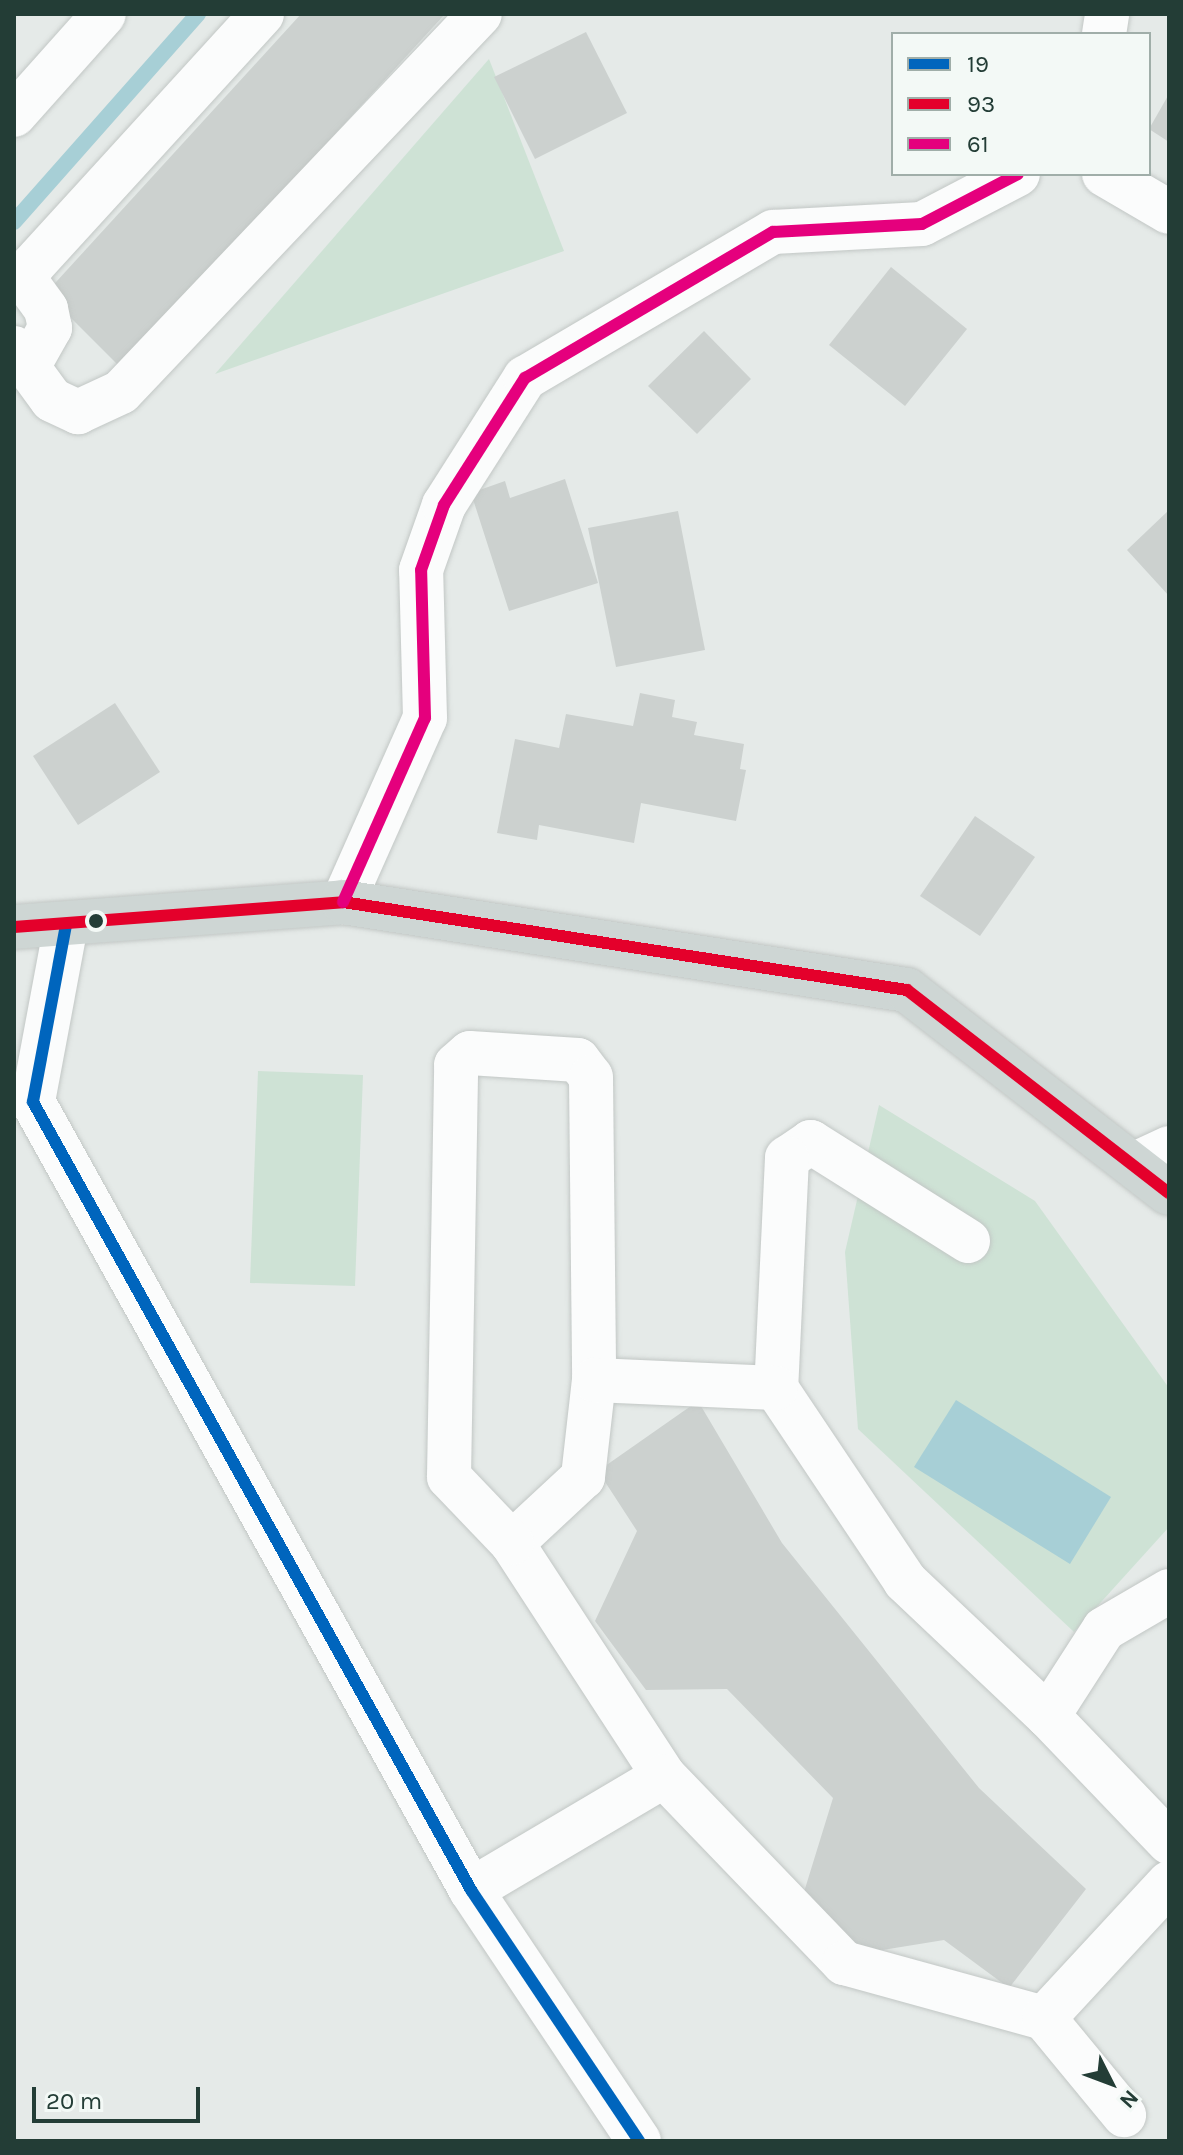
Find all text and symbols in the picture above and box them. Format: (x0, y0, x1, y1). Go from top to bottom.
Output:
legend (891, 32, 1151, 176)
text: 19 (967, 50, 989, 78)
text: 93 (967, 90, 995, 118)
text: 61 (967, 130, 989, 158)
unlabelled marker (88, 913, 104, 929)
north arrow (1071, 2043, 1151, 2123)
scale bar (36, 2071, 204, 2121)
text: N (1114, 2084, 1144, 2114)
text: 20 m (46, 2087, 102, 2115)

